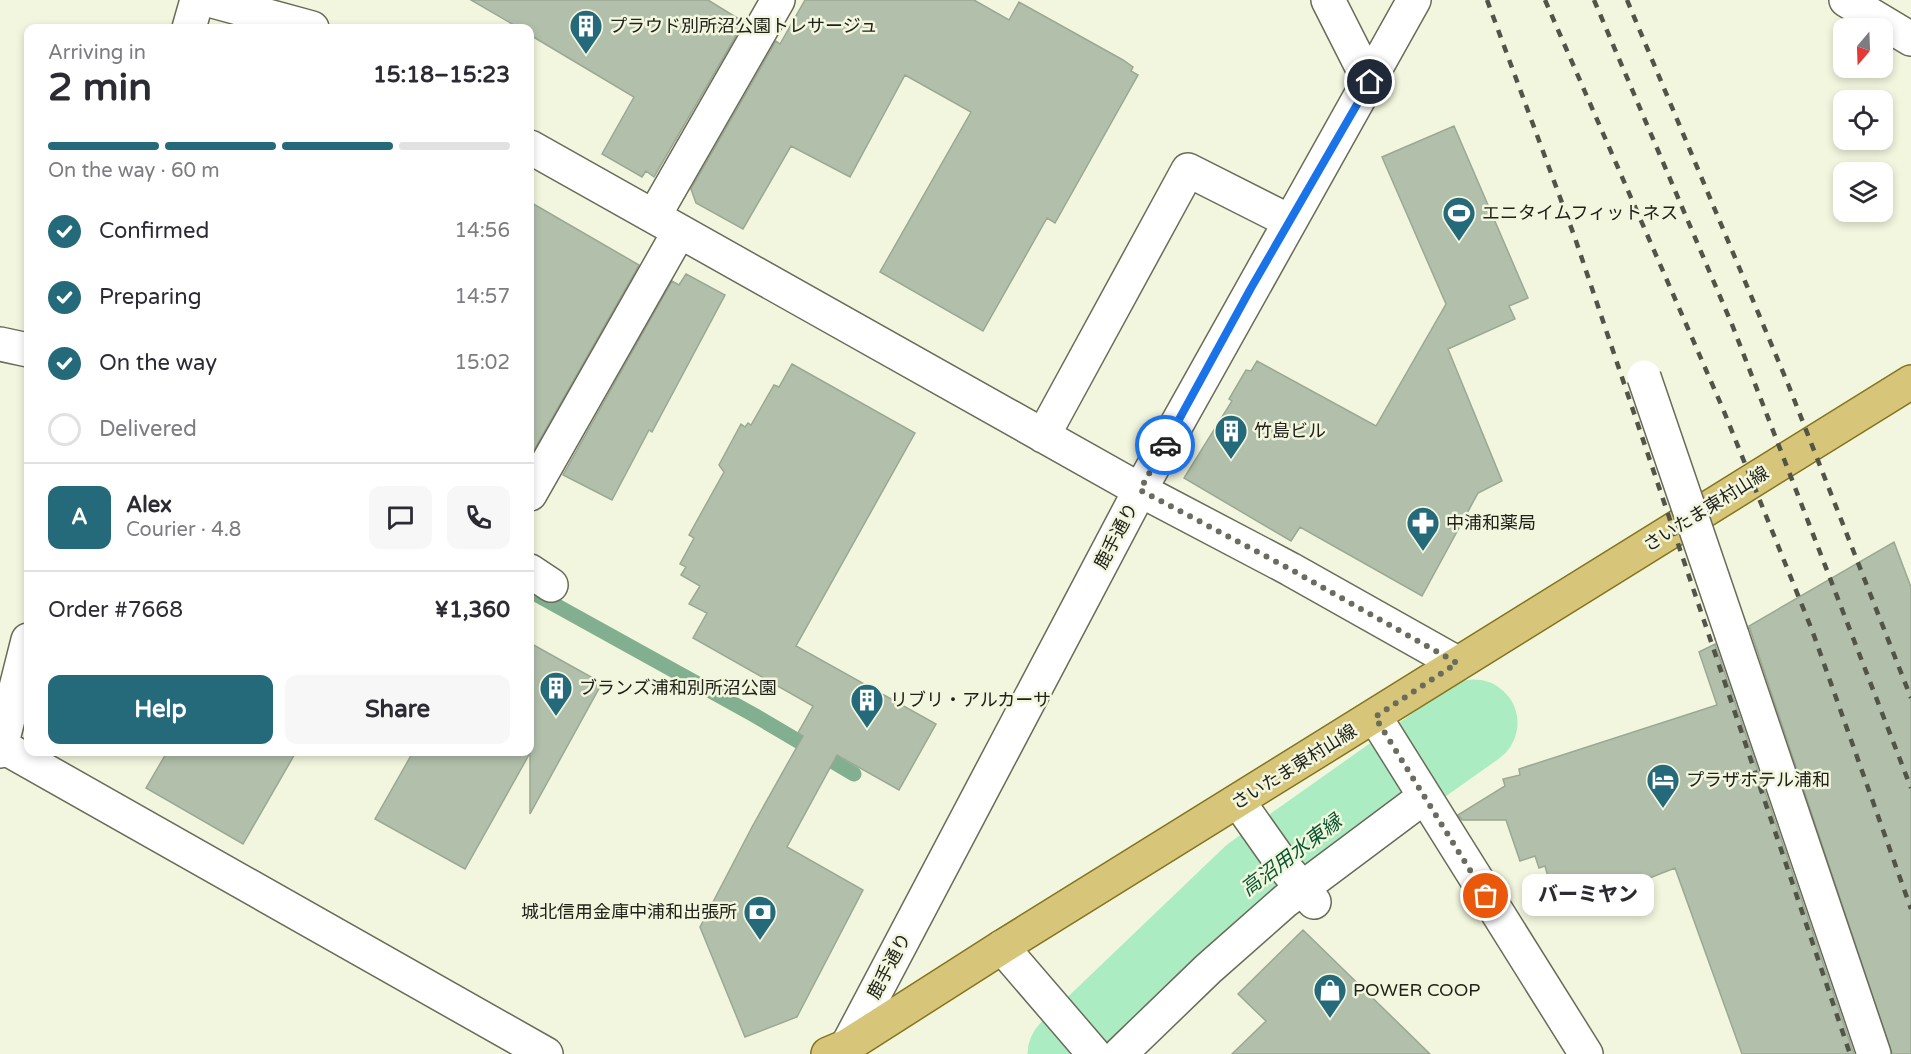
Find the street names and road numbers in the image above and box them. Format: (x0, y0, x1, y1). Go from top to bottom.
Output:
street label: さいたま東村山線 (1639, 462, 1773, 556)
street label: 鹿手通り (1089, 499, 1143, 573)
street label: さいたま東村山線 (1227, 720, 1361, 814)
street label: 鹿手通り (862, 929, 916, 1003)

